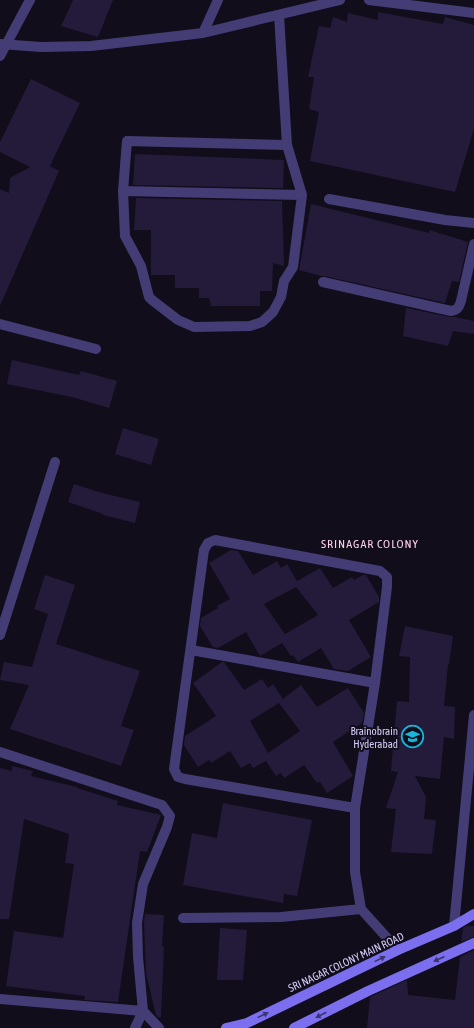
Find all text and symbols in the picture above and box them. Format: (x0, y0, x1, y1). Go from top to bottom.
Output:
district label: SRINAGAR COLONY (321, 537, 419, 551)
school or university icon: Brainobrain Hyderabad (400, 724, 426, 750)
place label: Brainobrain Hyderabad (350, 725, 398, 750)
street label: SRI NAGAR COLONY MAIN ROAD (286, 930, 406, 994)
one-way arrow (375, 956, 386, 962)
one-way arrow (433, 956, 444, 962)
one-way arrow (315, 1011, 327, 1018)
one-way arrow (257, 1012, 269, 1018)

